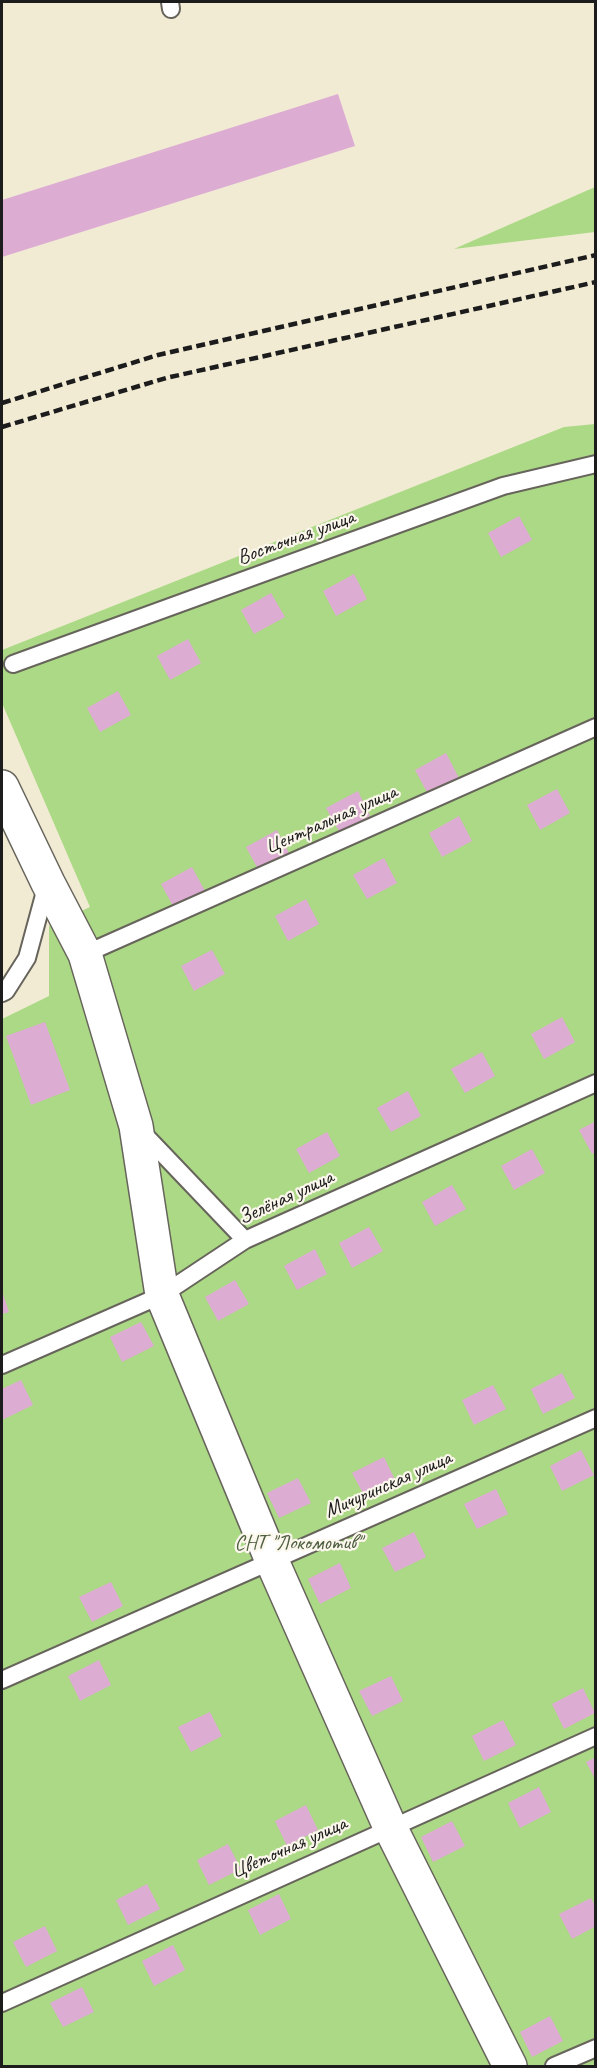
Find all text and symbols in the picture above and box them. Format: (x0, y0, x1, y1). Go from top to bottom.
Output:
street label: Восточная улица (234, 505, 358, 571)
street label: Центральная улица (261, 780, 401, 860)
street label: Зелёная улица (234, 1165, 338, 1231)
street label: Мичуринская улица (321, 1446, 455, 1524)
park label: СНТ "Локомотив" (235, 1530, 361, 1556)
street label: Цветочная улица (227, 1811, 351, 1885)

